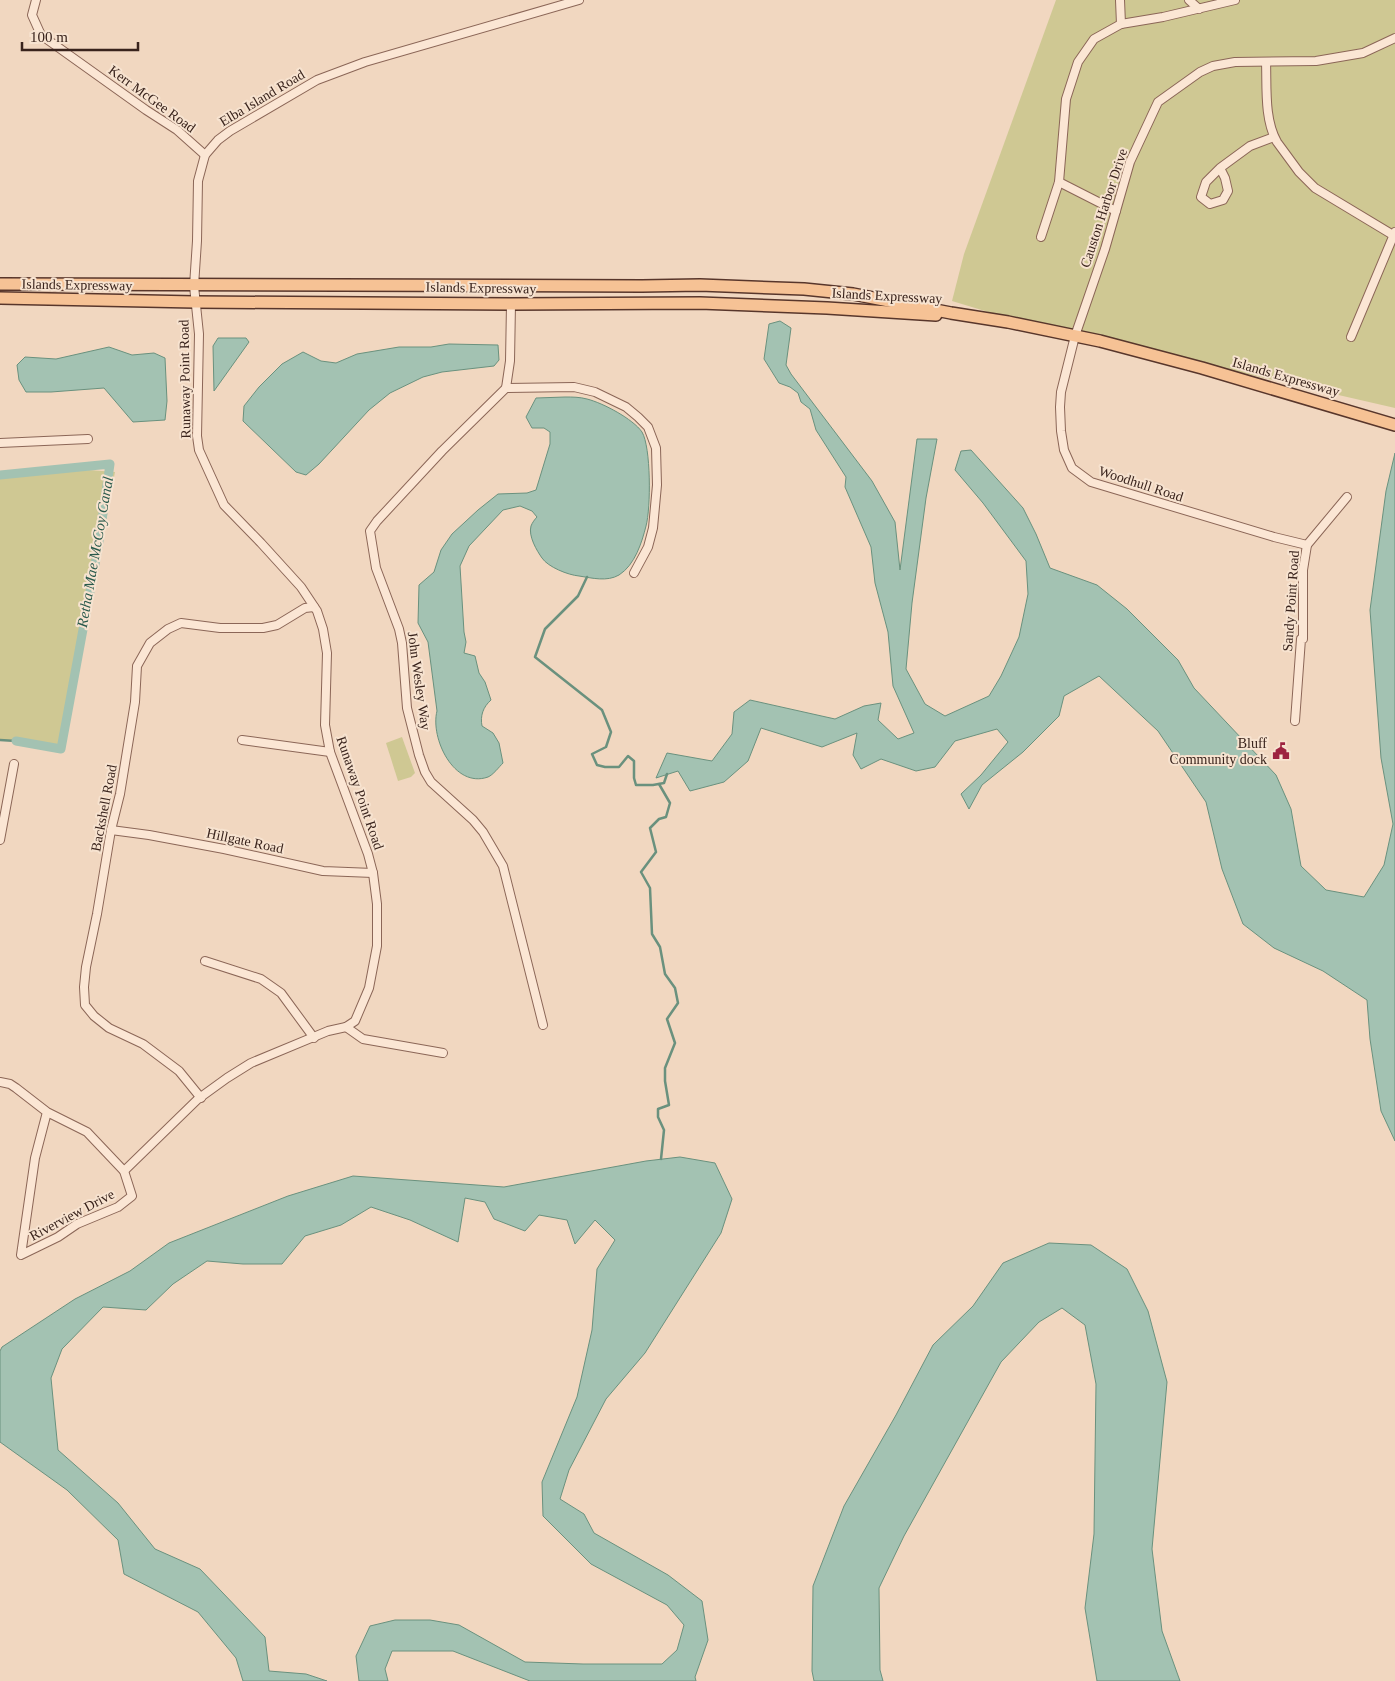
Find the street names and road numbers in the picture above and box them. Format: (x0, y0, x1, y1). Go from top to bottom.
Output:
street label: Kerr McGee Road (106, 63, 198, 135)
street label: Elba Island Road (217, 67, 307, 129)
street label: Causton Harbor Drive (1078, 147, 1130, 269)
street label: Islands Expressway (21, 277, 133, 293)
street label: Islands Expressway (425, 280, 537, 296)
street label: Islands Expressway (831, 286, 943, 306)
street label: Runaway Point Road (176, 319, 194, 439)
street label: Islands Expressway (1231, 355, 1341, 399)
street label: Woodhull Road (1097, 463, 1185, 505)
street label: Sandy Point Road (1280, 550, 1302, 652)
street label: John Wesley Way (405, 631, 433, 731)
street label: Runaway Point Road (334, 734, 386, 852)
street label: Backshell Road (88, 763, 120, 853)
street label: Hillgate Road (205, 826, 285, 856)
street label: Riverview Drive (27, 1186, 117, 1244)

